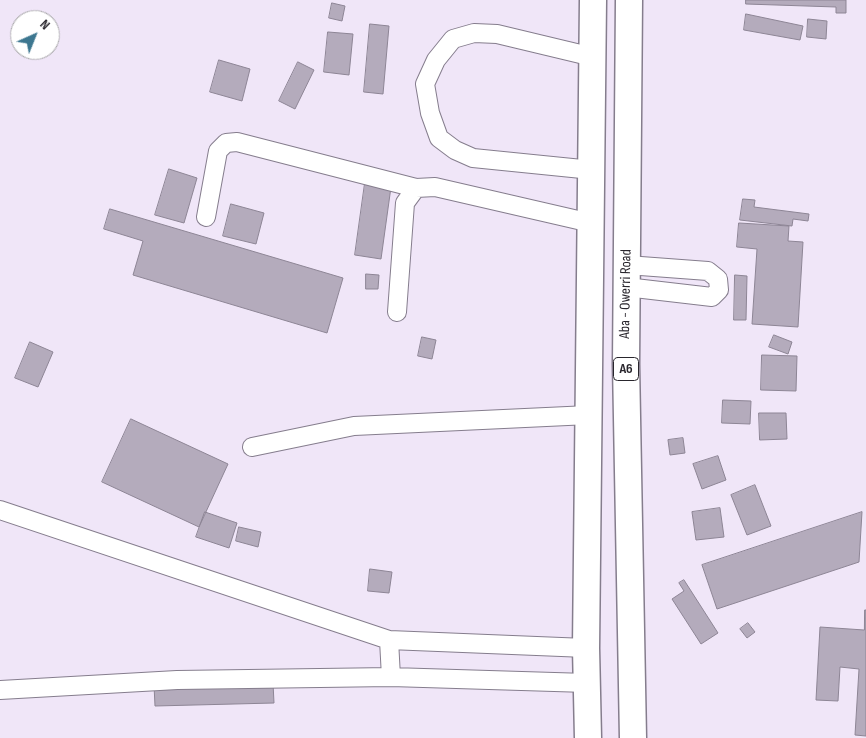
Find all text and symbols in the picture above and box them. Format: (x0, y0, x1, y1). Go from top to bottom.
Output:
north arrow (10, 10, 60, 60)
text: N (36, 16, 54, 33)
street label: Aba - Owerri Road (616, 249, 636, 339)
road number: A6 (614, 358, 638, 380)

